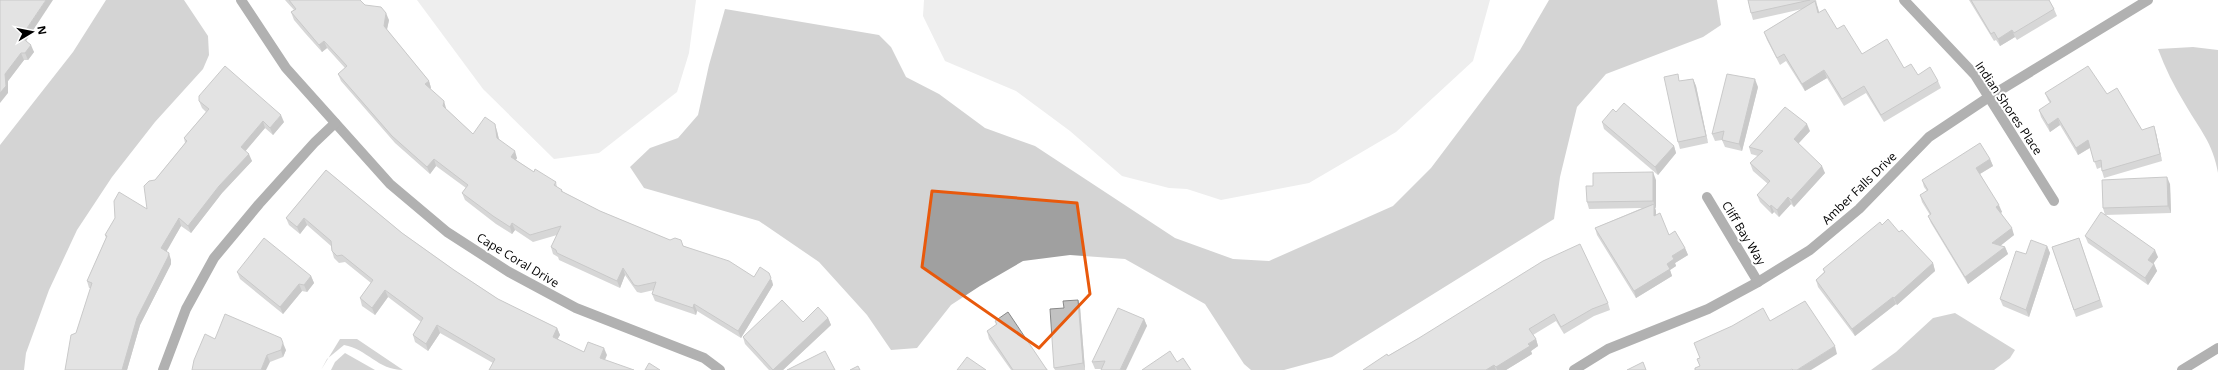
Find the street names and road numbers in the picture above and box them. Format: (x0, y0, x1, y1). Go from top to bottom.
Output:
street label: Indian Shores Place (1971, 58, 2047, 158)
street label: Amber Falls Drive (1818, 148, 1900, 228)
street label: Cliff Bay Way (1718, 198, 1770, 269)
street label: Cape Coral Drive (474, 229, 563, 291)

